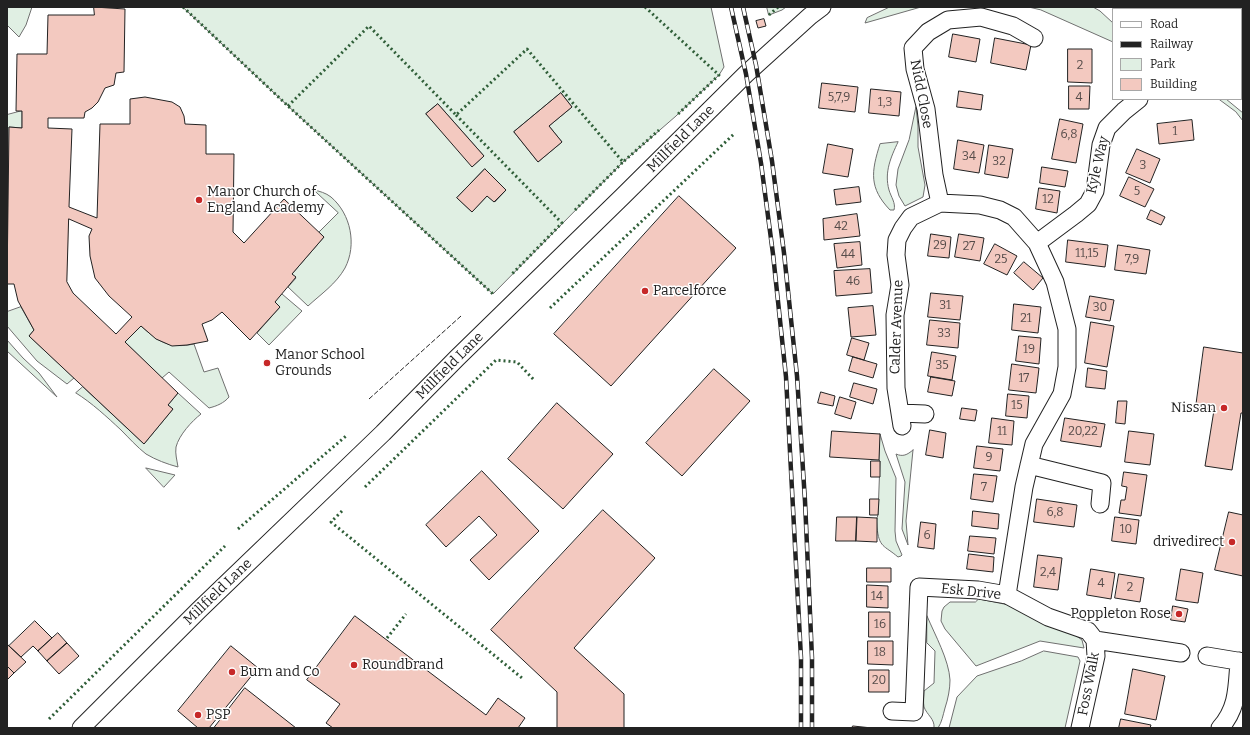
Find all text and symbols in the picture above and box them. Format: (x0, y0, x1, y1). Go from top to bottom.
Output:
legend (1112, 8, 1242, 100)
text: Road (1150, 17, 1178, 31)
text: Railway (1150, 37, 1193, 51)
text: Park (1150, 57, 1175, 71)
street label: Nidd Close (906, 58, 936, 130)
house number: 2 (1077, 59, 1083, 73)
text: Building (1150, 77, 1197, 91)
house number: 5,7,9 (828, 91, 850, 105)
house number: 4 (1075, 91, 1083, 105)
house number: 1,3 (878, 96, 892, 110)
street label: Millfield Lane (644, 102, 718, 176)
house number: 1 (1173, 125, 1177, 139)
house number: 6,8 (1061, 128, 1077, 142)
street label: Kyle Way (1083, 134, 1113, 196)
house number: 34 (962, 150, 976, 164)
house number: 32 (992, 155, 1006, 169)
house number: 3 (1140, 159, 1146, 173)
place label: Manor Church of England Academy (207, 184, 324, 216)
house number: 5 (1134, 185, 1140, 199)
house number: 12 (1042, 193, 1054, 207)
marker: Manor Church of England Academy (194, 195, 204, 205)
house number: 42 (834, 220, 848, 234)
house number: 29 (933, 239, 947, 253)
house number: 27 (963, 240, 975, 254)
house number: 11,15 (1075, 247, 1099, 261)
house number: 44 (841, 248, 855, 262)
house number: 25 (995, 253, 1007, 267)
house number: 7,9 (1125, 253, 1139, 267)
house number: 46 (846, 275, 860, 289)
street label: Calder Avenue (887, 279, 907, 375)
place label: Parcelforce (653, 283, 726, 299)
marker: Parcelforce (640, 286, 650, 296)
house number: 31 (939, 299, 951, 313)
house number: 30 (1093, 301, 1107, 315)
house number: 21 (1020, 312, 1032, 326)
house number: 33 (937, 327, 951, 341)
street label: Millfield Lane (413, 329, 487, 403)
house number: 19 (1023, 343, 1035, 357)
place label: Manor School Grounds (275, 347, 365, 380)
marker: Manor School Grounds (262, 358, 272, 368)
house number: 35 (935, 359, 949, 373)
house number: 17 (1019, 372, 1029, 386)
house number: 15 (1011, 399, 1023, 413)
place label: Nissan (1171, 400, 1216, 416)
marker: Nissan (1219, 403, 1229, 413)
house number: 11 (997, 425, 1007, 439)
house number: 20,22 (1068, 425, 1098, 439)
house number: 9 (985, 451, 993, 465)
house number: 7 (981, 481, 987, 495)
house number: 6,8 (1047, 506, 1063, 520)
house number: 10 (1120, 523, 1132, 537)
house number: 6 (923, 529, 931, 543)
place label: drivedirect (1153, 534, 1224, 550)
marker: drivedirect (1227, 537, 1237, 547)
street label: Millfield Lane (180, 555, 256, 629)
house number: 2,4 (1040, 566, 1056, 580)
house number: 4 (1097, 577, 1105, 591)
street label: Esk Drive (940, 580, 1002, 604)
house number: 2 (1127, 581, 1133, 595)
house number: 14 (871, 590, 883, 604)
place label: Poppleton Rose (1071, 606, 1171, 622)
marker: Poppleton Rose (1174, 609, 1184, 619)
house number: 16 (874, 618, 886, 632)
house number: 18 (874, 646, 886, 660)
street label: Foss Walk (1075, 651, 1103, 717)
place label: Roundbrand (362, 657, 443, 673)
marker: Roundbrand (349, 660, 359, 670)
place label: Burn and Co (240, 664, 319, 680)
marker: Burn and Co (227, 667, 237, 677)
house number: 20 (872, 674, 886, 688)
place label: PSP (206, 707, 231, 723)
marker: PSP (193, 710, 203, 720)

